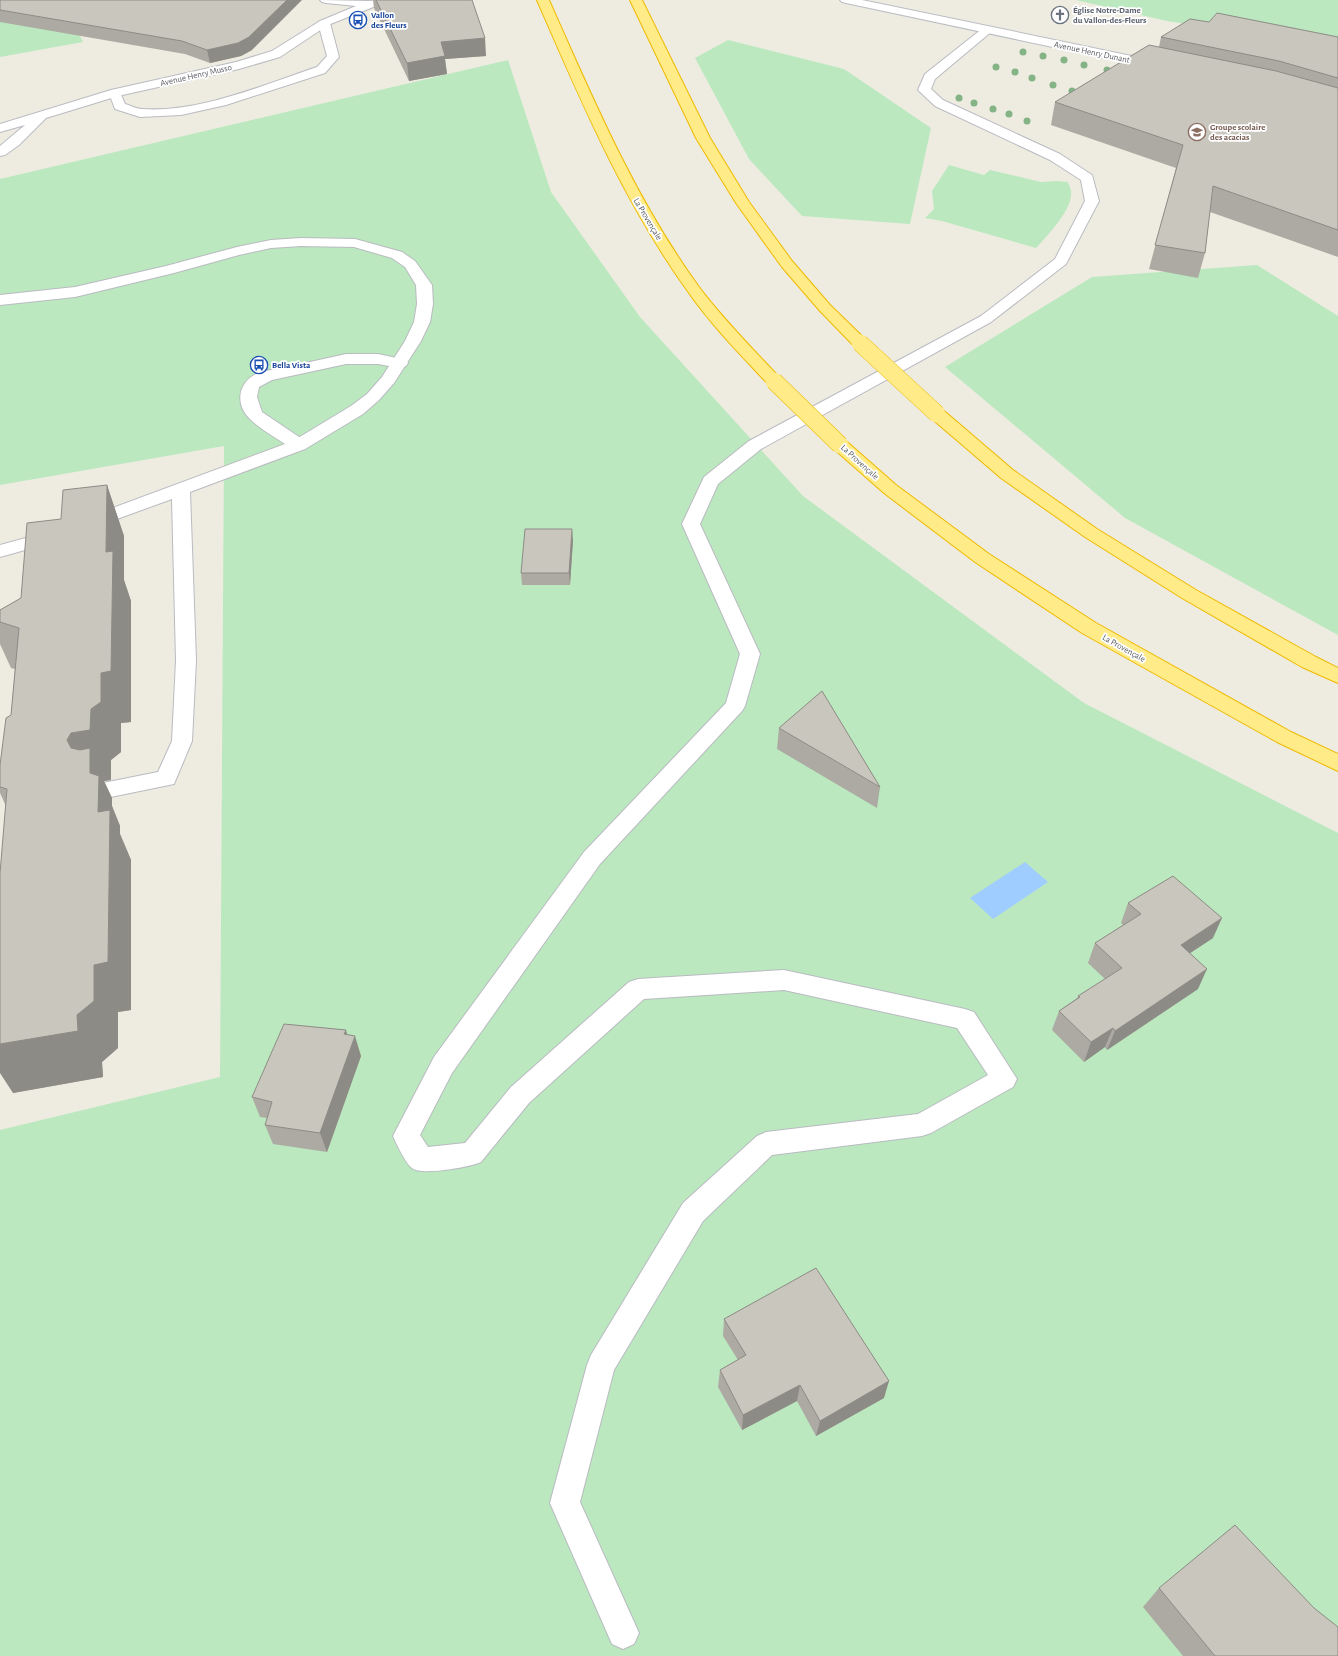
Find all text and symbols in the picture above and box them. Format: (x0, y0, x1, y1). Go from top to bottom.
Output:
church icon: Église Notre-Dame du Vallon-des-Fleurs (1050, 5, 1070, 25)
place label: Église Notre-Dame du Vallon-des-Fleurs (1073, 5, 1147, 25)
bus stop icon: Vallon des Fleurs (348, 10, 368, 30)
place label: Vallon des Fleurs (371, 11, 407, 30)
street label: Avenue Henry Dunant (1053, 40, 1131, 65)
street label: Avenue Henry Musso (159, 63, 233, 88)
school or university icon: Groupe scolaire des acacias (1187, 122, 1207, 142)
place label: Groupe scolaire des acacias (1210, 123, 1266, 142)
street label: La Provençale (631, 197, 664, 242)
bus stop icon: Bella Vista (249, 355, 269, 375)
place label: Bella Vista (272, 361, 311, 370)
street label: La Provençale (839, 443, 880, 482)
street label: La Provençale (1101, 633, 1147, 664)

